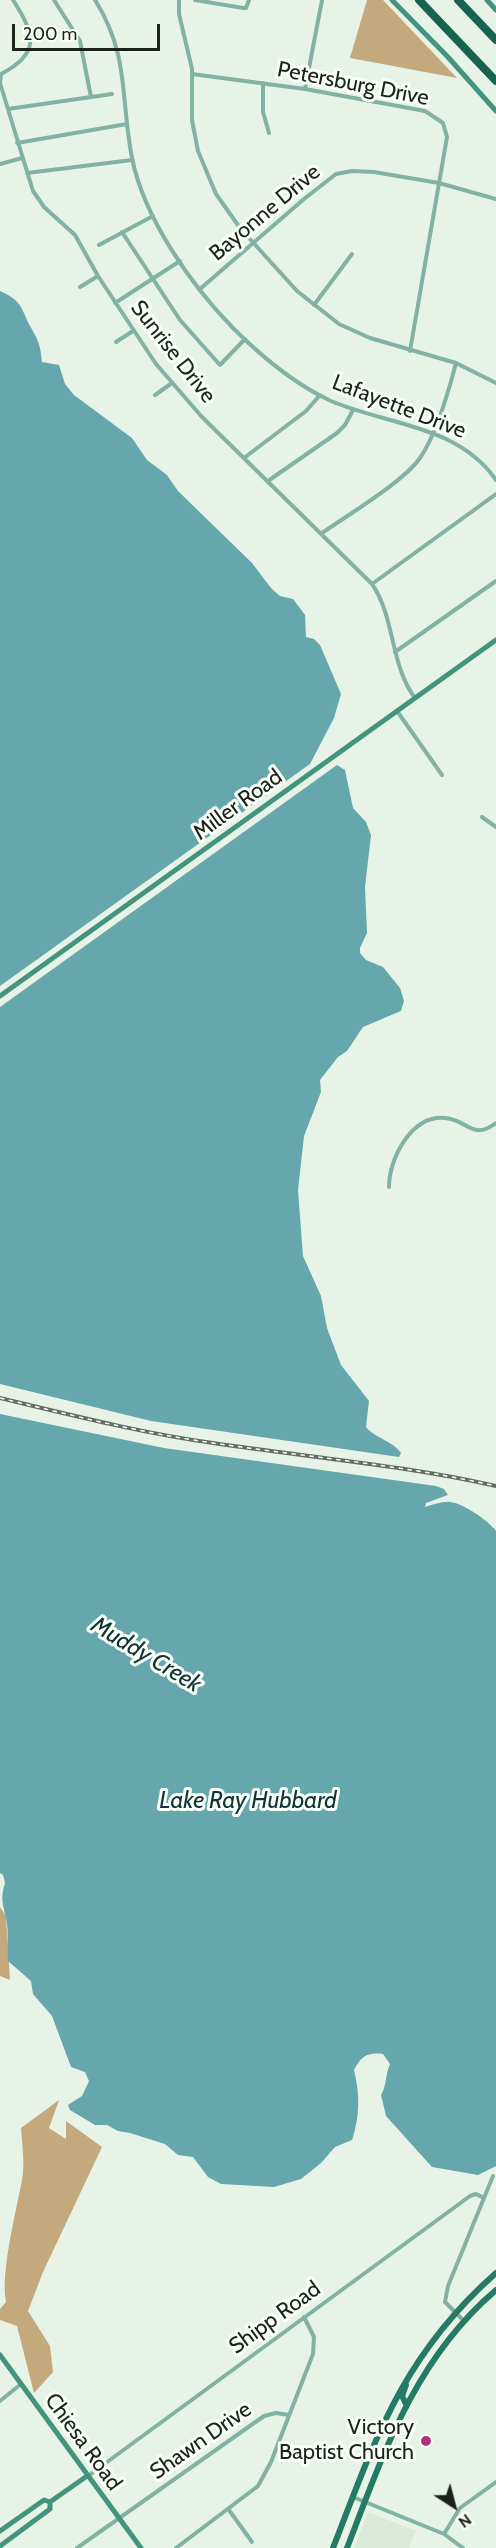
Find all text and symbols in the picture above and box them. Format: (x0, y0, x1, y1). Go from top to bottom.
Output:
scale bar (15, 12, 164, 50)
text: 200 m (23, 23, 77, 45)
street label: Petersburg Drive (275, 56, 431, 112)
street label: Bayonne Drive (204, 159, 326, 267)
street label: Sunrise Drive (125, 295, 221, 409)
street label: Lafayette Drive (328, 369, 470, 445)
street label: Miller Road (188, 764, 288, 846)
water label: Muddy Creek (86, 1611, 206, 1699)
water label: Lake Ray Hubbard (159, 1787, 337, 1815)
street label: Shipp Road (224, 2276, 326, 2360)
street label: Chiesa Road (39, 2388, 127, 2496)
street label: Shawn Drive (145, 2397, 257, 2485)
place label: Victory Baptist Church (279, 2415, 414, 2466)
marker: Victory Baptist Church (419, 2434, 433, 2448)
north arrow (424, 2476, 484, 2536)
text: N (455, 2510, 475, 2532)

